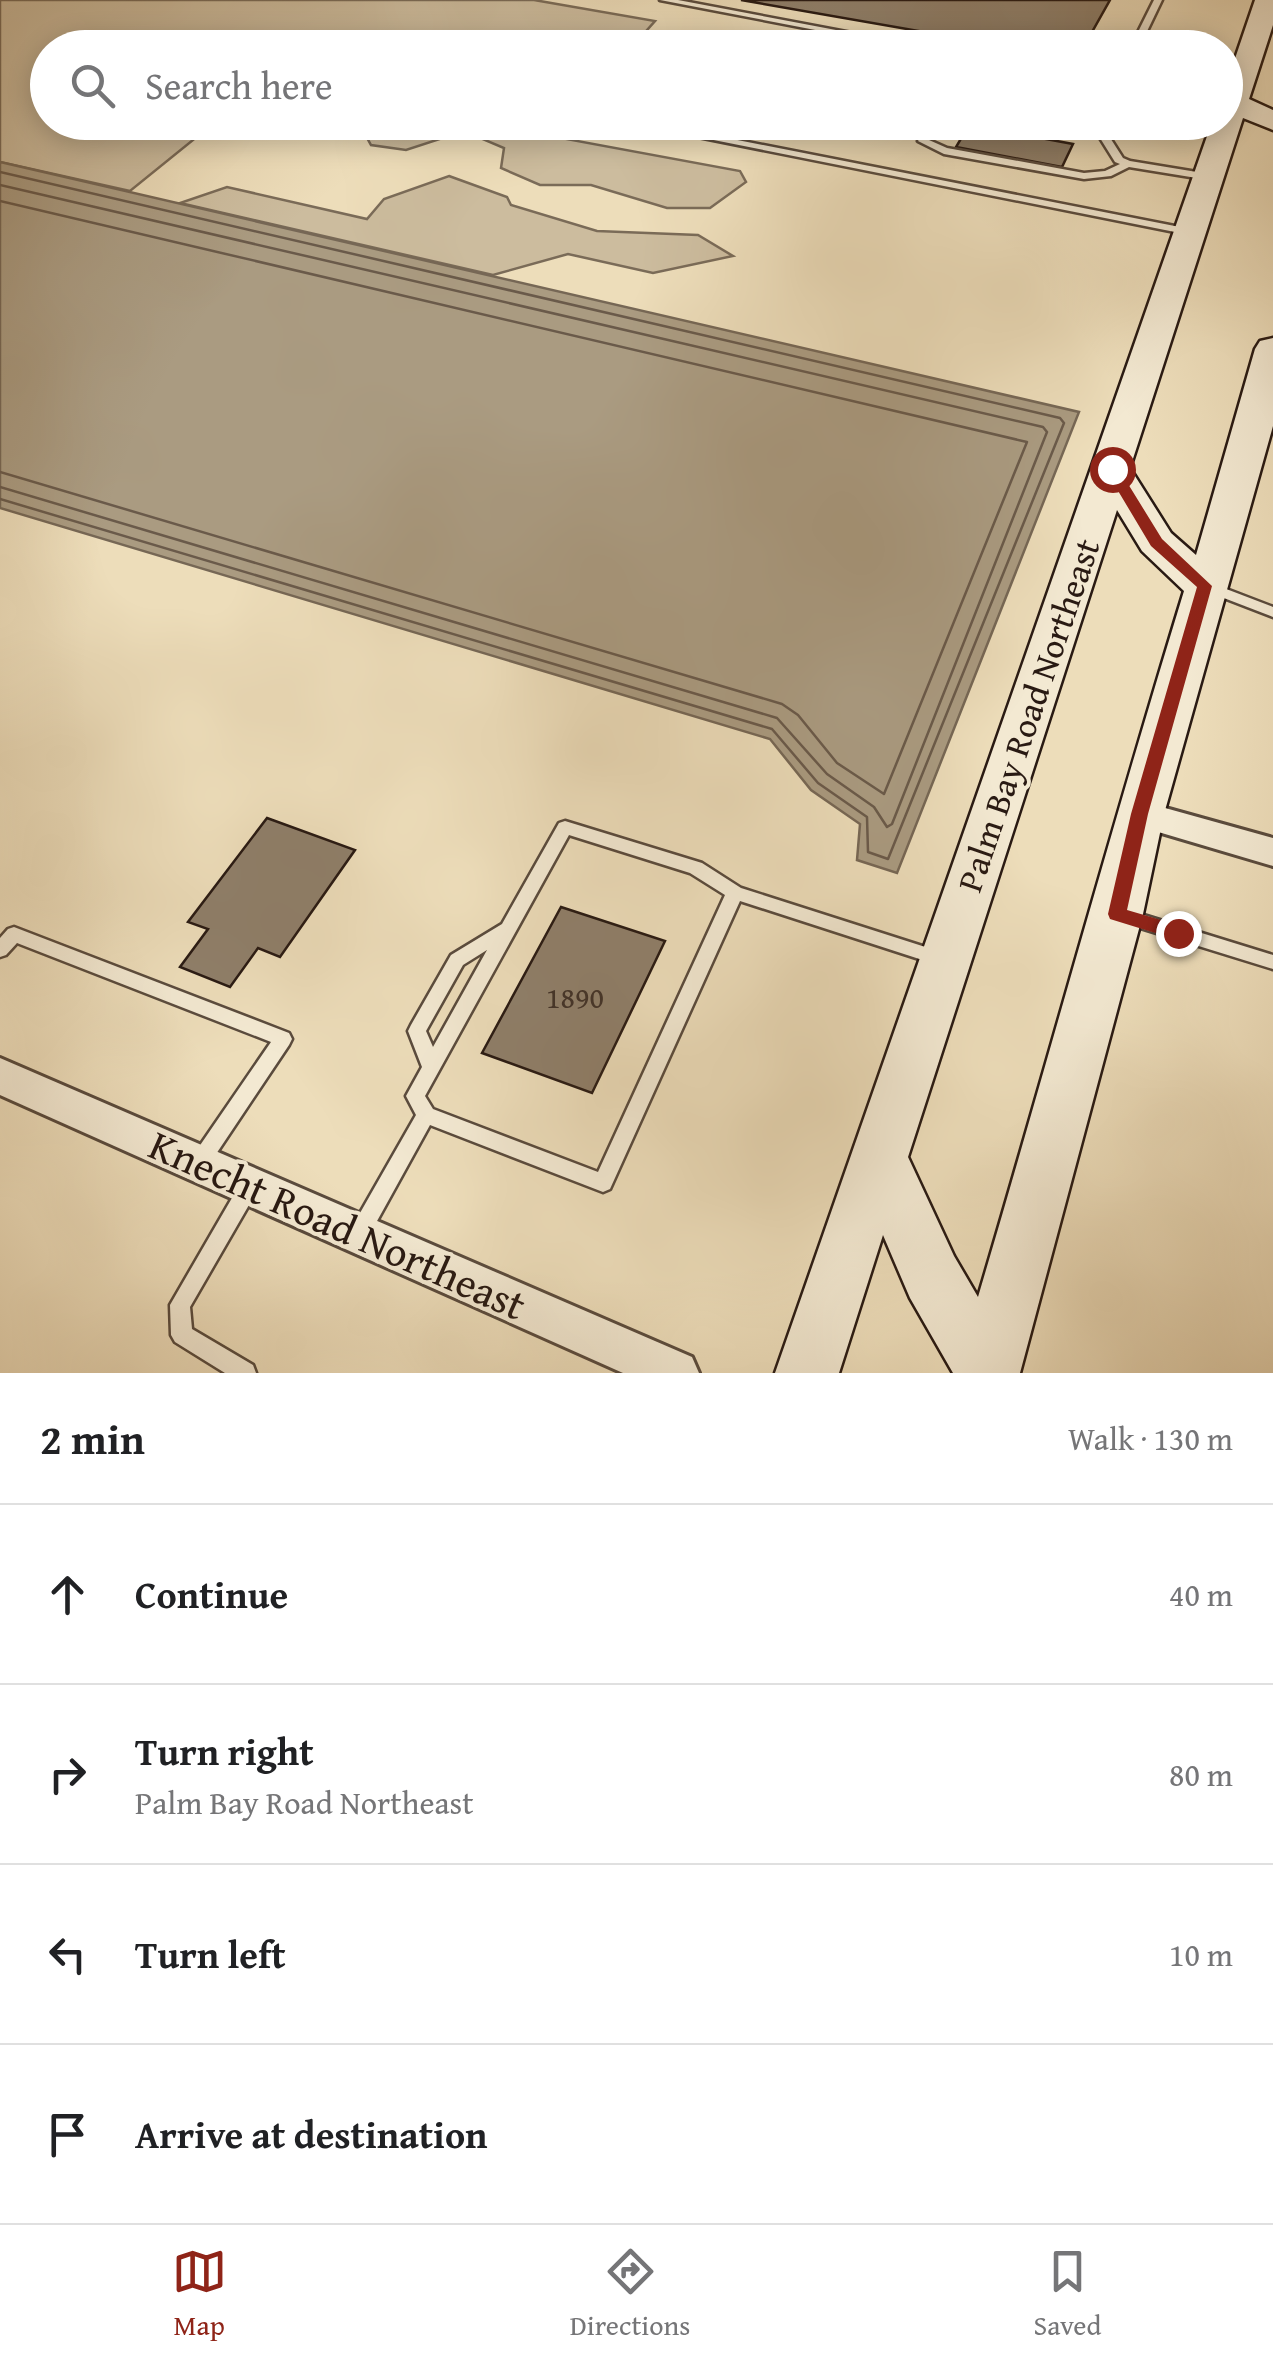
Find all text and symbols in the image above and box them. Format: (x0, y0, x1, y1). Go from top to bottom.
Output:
search box (30, 30, 1243, 140)
text: Search here (145, 57, 333, 113)
icon: search (65, 58, 120, 113)
route start (1090, 447, 1136, 493)
street label: Palm Bay Road Northeast (944, 532, 1112, 898)
route end (1156, 911, 1202, 957)
house number: 1890 (546, 975, 604, 1019)
street label: Knecht Road Northeast (140, 1113, 536, 1335)
text: 2 min (40, 1408, 145, 1469)
text: Walk · 130 m (1068, 1415, 1233, 1462)
text: Continue (135, 1566, 288, 1622)
icon: ahead (40, 1567, 95, 1622)
text: 40 m (1169, 1571, 1233, 1618)
text: Turn right (135, 1723, 314, 1779)
icon: right (40, 1747, 95, 1802)
text: 80 m (1169, 1751, 1233, 1798)
text: Palm Bay Road Northeast (135, 1779, 474, 1826)
text: Turn left (135, 1926, 286, 1982)
icon: left (40, 1927, 95, 1982)
text: 10 m (1169, 1931, 1233, 1978)
text: Arrive at destination (135, 2106, 488, 2162)
icon: arrive (40, 2107, 95, 2162)
tab: Map (172, 2244, 227, 2345)
tab: Directions (570, 2244, 690, 2345)
tab: Saved (1034, 2244, 1101, 2345)

